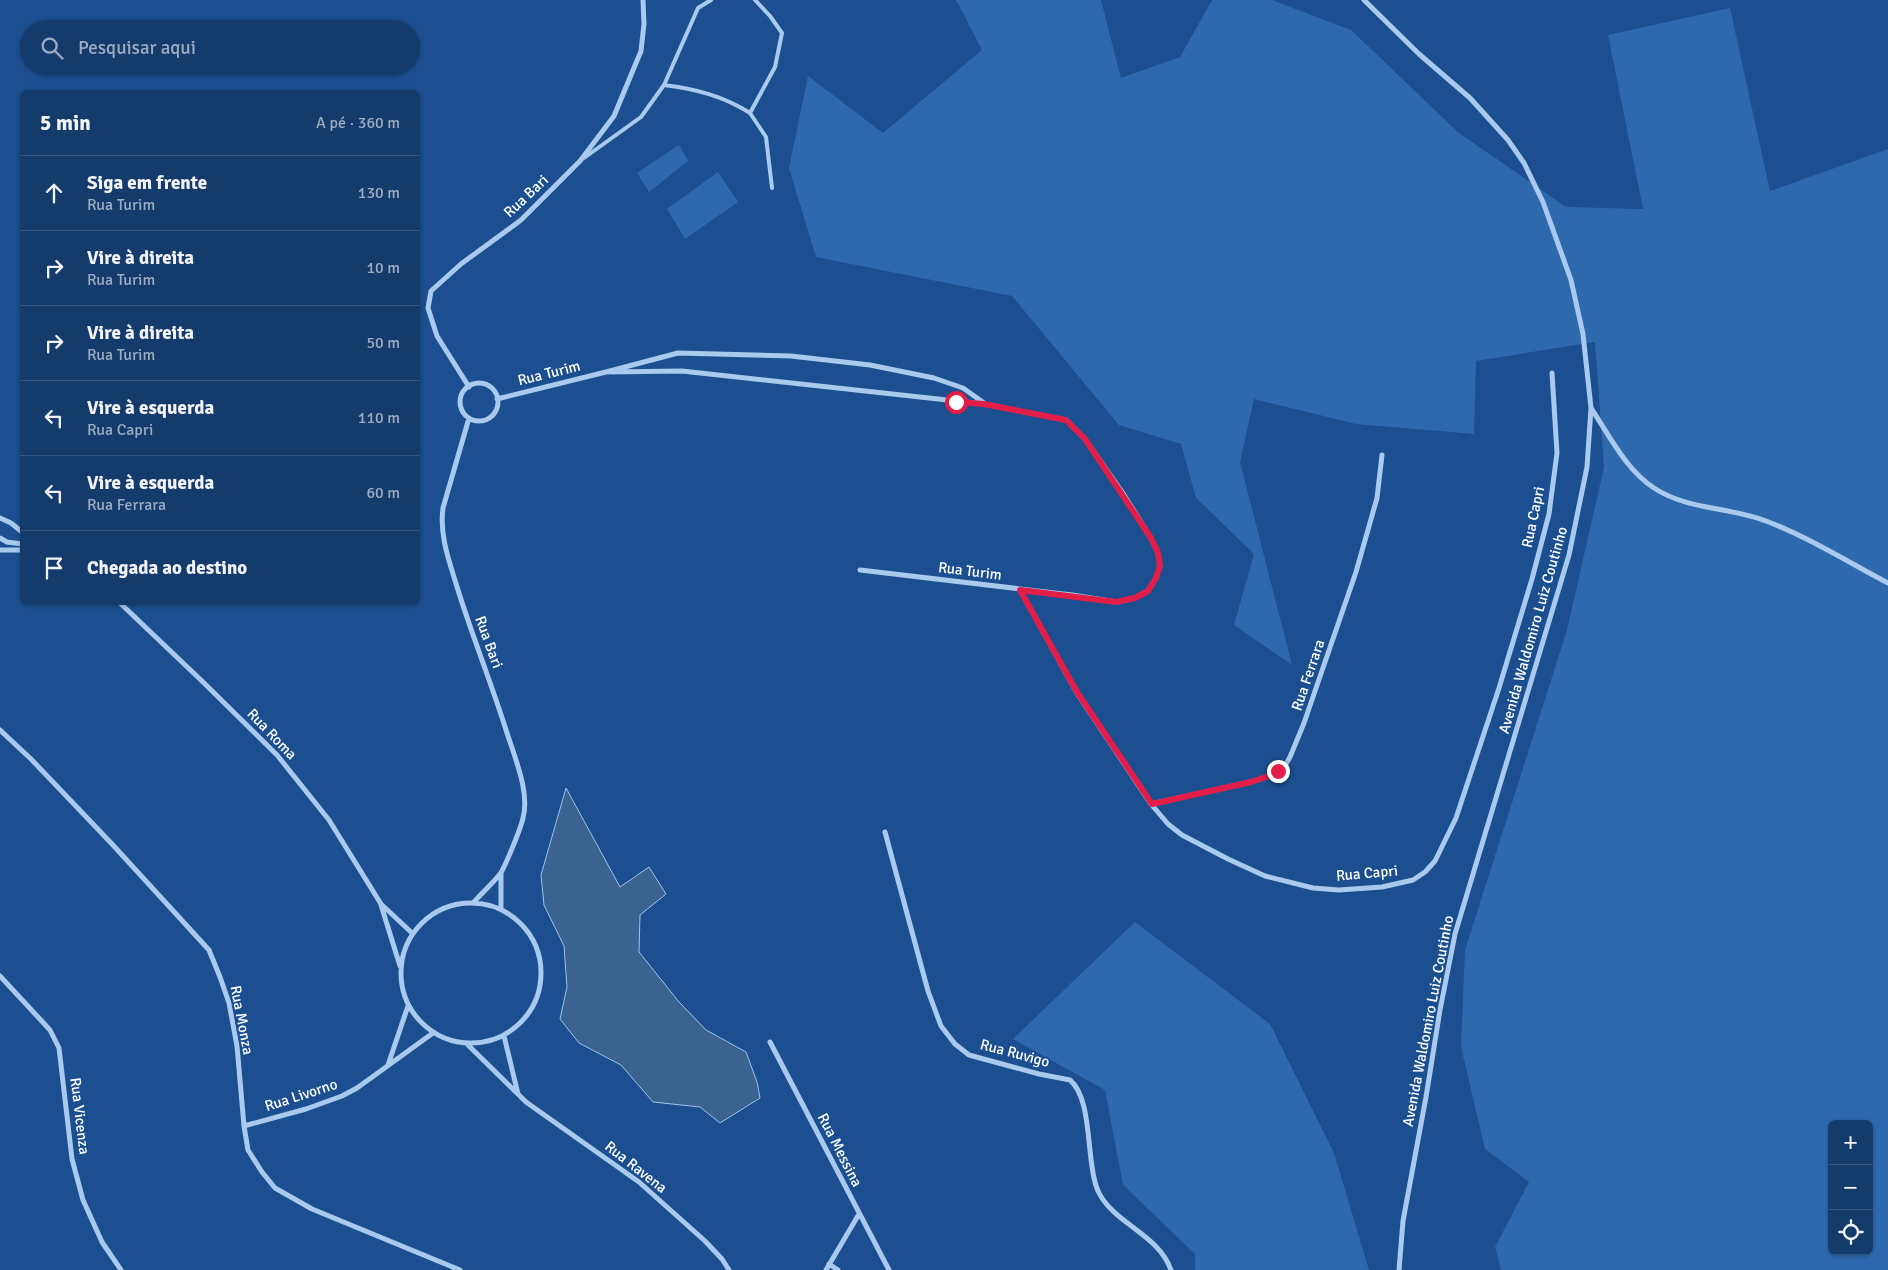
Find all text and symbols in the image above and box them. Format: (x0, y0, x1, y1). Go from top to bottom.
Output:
search box (20, 20, 420, 75)
icon: search (38, 34, 66, 62)
text: Pesquisar aqui (78, 36, 196, 60)
text: 5 min (40, 110, 91, 136)
text: A pé · 360 m (316, 113, 400, 133)
text: Siga em frente (87, 171, 207, 195)
street label: Rua Bari (500, 171, 552, 221)
icon: ahead (40, 179, 68, 207)
text: 130 m (358, 183, 400, 203)
text: Rua Turim (87, 195, 155, 215)
text: Vire à direita (87, 246, 194, 270)
icon: right (40, 254, 68, 282)
text: 10 m (366, 258, 400, 278)
text: Rua Turim (87, 270, 155, 290)
text: Vire à direita (87, 321, 194, 345)
icon: right (40, 329, 68, 357)
text: 50 m (366, 333, 400, 353)
text: Rua Turim (87, 345, 155, 365)
street label: Rua Turim (516, 357, 582, 389)
route start (945, 391, 968, 414)
text: Vire à esquerda (87, 396, 214, 420)
icon: left (40, 404, 68, 432)
text: 110 m (358, 408, 400, 428)
text: Rua Capri (87, 420, 153, 440)
text: Vire à esquerda (87, 471, 214, 495)
icon: left (40, 479, 68, 507)
text: 60 m (366, 483, 400, 503)
street label: Rua Capri (1518, 485, 1548, 549)
text: Rua Ferrara (87, 495, 166, 515)
street label: Avenida Waldomiro Luiz Coutinho (1495, 524, 1571, 736)
icon: arrive (40, 554, 68, 582)
text: Chegada ao destino (87, 556, 247, 580)
street label: Rua Turim (937, 558, 1003, 584)
street label: Rua Bari (471, 613, 507, 671)
street label: Rua Ferrara (1287, 637, 1329, 713)
street label: Rua Roma (243, 705, 301, 763)
route end (1267, 760, 1290, 783)
street label: Rua Capri (1335, 861, 1399, 885)
street label: Avenida Waldomiro Luiz Coutinho (1399, 914, 1457, 1128)
street label: Rua Monza (226, 984, 258, 1056)
street label: Rua Ruvigo (978, 1035, 1052, 1071)
street label: Rua Livorno (262, 1075, 340, 1115)
street label: Rua Vicenza (66, 1076, 94, 1156)
street label: Rua Messina (814, 1110, 866, 1190)
map controls (1828, 1120, 1873, 1255)
button: + (1828, 1120, 1873, 1165)
street label: Rua Ravena (601, 1137, 671, 1197)
button: − (1828, 1165, 1873, 1210)
button: locate (1828, 1210, 1873, 1255)

